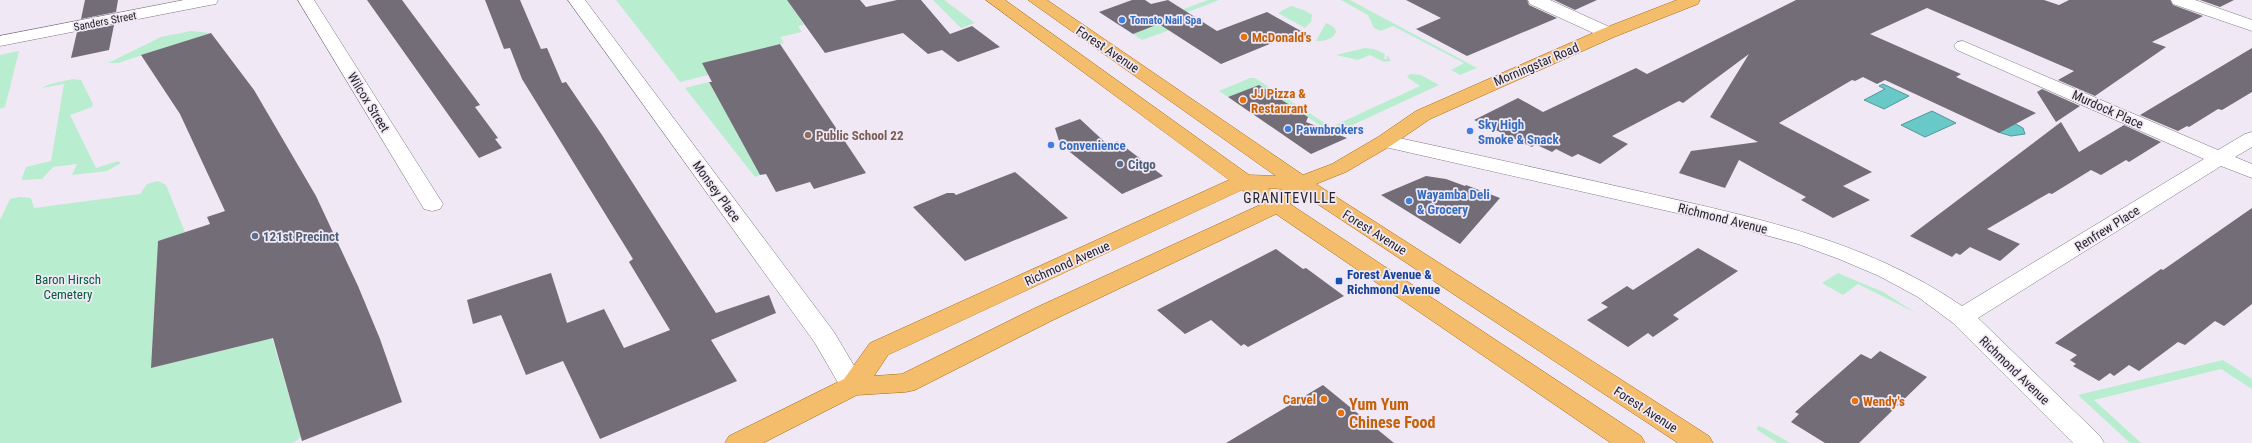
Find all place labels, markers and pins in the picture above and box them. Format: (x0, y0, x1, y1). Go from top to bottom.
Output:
place label: Tomato Nail Spa (1130, 14, 1201, 27)
marker: Tomato Nail Spa (1117, 15, 1127, 25)
place label: McDonald's (1252, 30, 1311, 45)
marker: McDonald's (1239, 32, 1249, 42)
place label: JJ Pizza & Restaurant (1251, 86, 1307, 116)
marker: JJ Pizza & Restaurant (1238, 95, 1248, 105)
place label: Sky High Smoke & Snack (1478, 117, 1559, 147)
place label: Pawnbrokers (1296, 122, 1364, 137)
marker: Pawnbrokers (1283, 124, 1293, 134)
marker: Sky High Smoke & Snack (1465, 126, 1475, 136)
place label: Public School 22 (816, 128, 904, 143)
marker: Public School 22 (803, 130, 813, 140)
place label: Convenience (1059, 138, 1126, 153)
marker: Convenience (1046, 140, 1056, 150)
place label: Citgo (1128, 157, 1156, 172)
marker: Citgo (1115, 159, 1125, 169)
place label: Wayamba Deli & Grocery (1417, 187, 1490, 217)
marker: Wayamba Deli & Grocery (1404, 196, 1414, 206)
place label: 121st Precinct (263, 229, 339, 244)
marker: 121st Precinct (250, 231, 260, 241)
place label: Forest Avenue & Richmond Avenue (1347, 267, 1440, 297)
marker: Forest Avenue & Richmond Avenue (1334, 276, 1344, 286)
place label: Carvel (1283, 392, 1316, 407)
marker: Carvel (1319, 394, 1329, 404)
place label: Wendy's (1863, 394, 1905, 409)
place label: Yum Yum Chinese Food (1349, 395, 1436, 432)
marker: Wendy's (1850, 396, 1860, 406)
marker: Yum Yum Chinese Food (1336, 408, 1346, 418)

